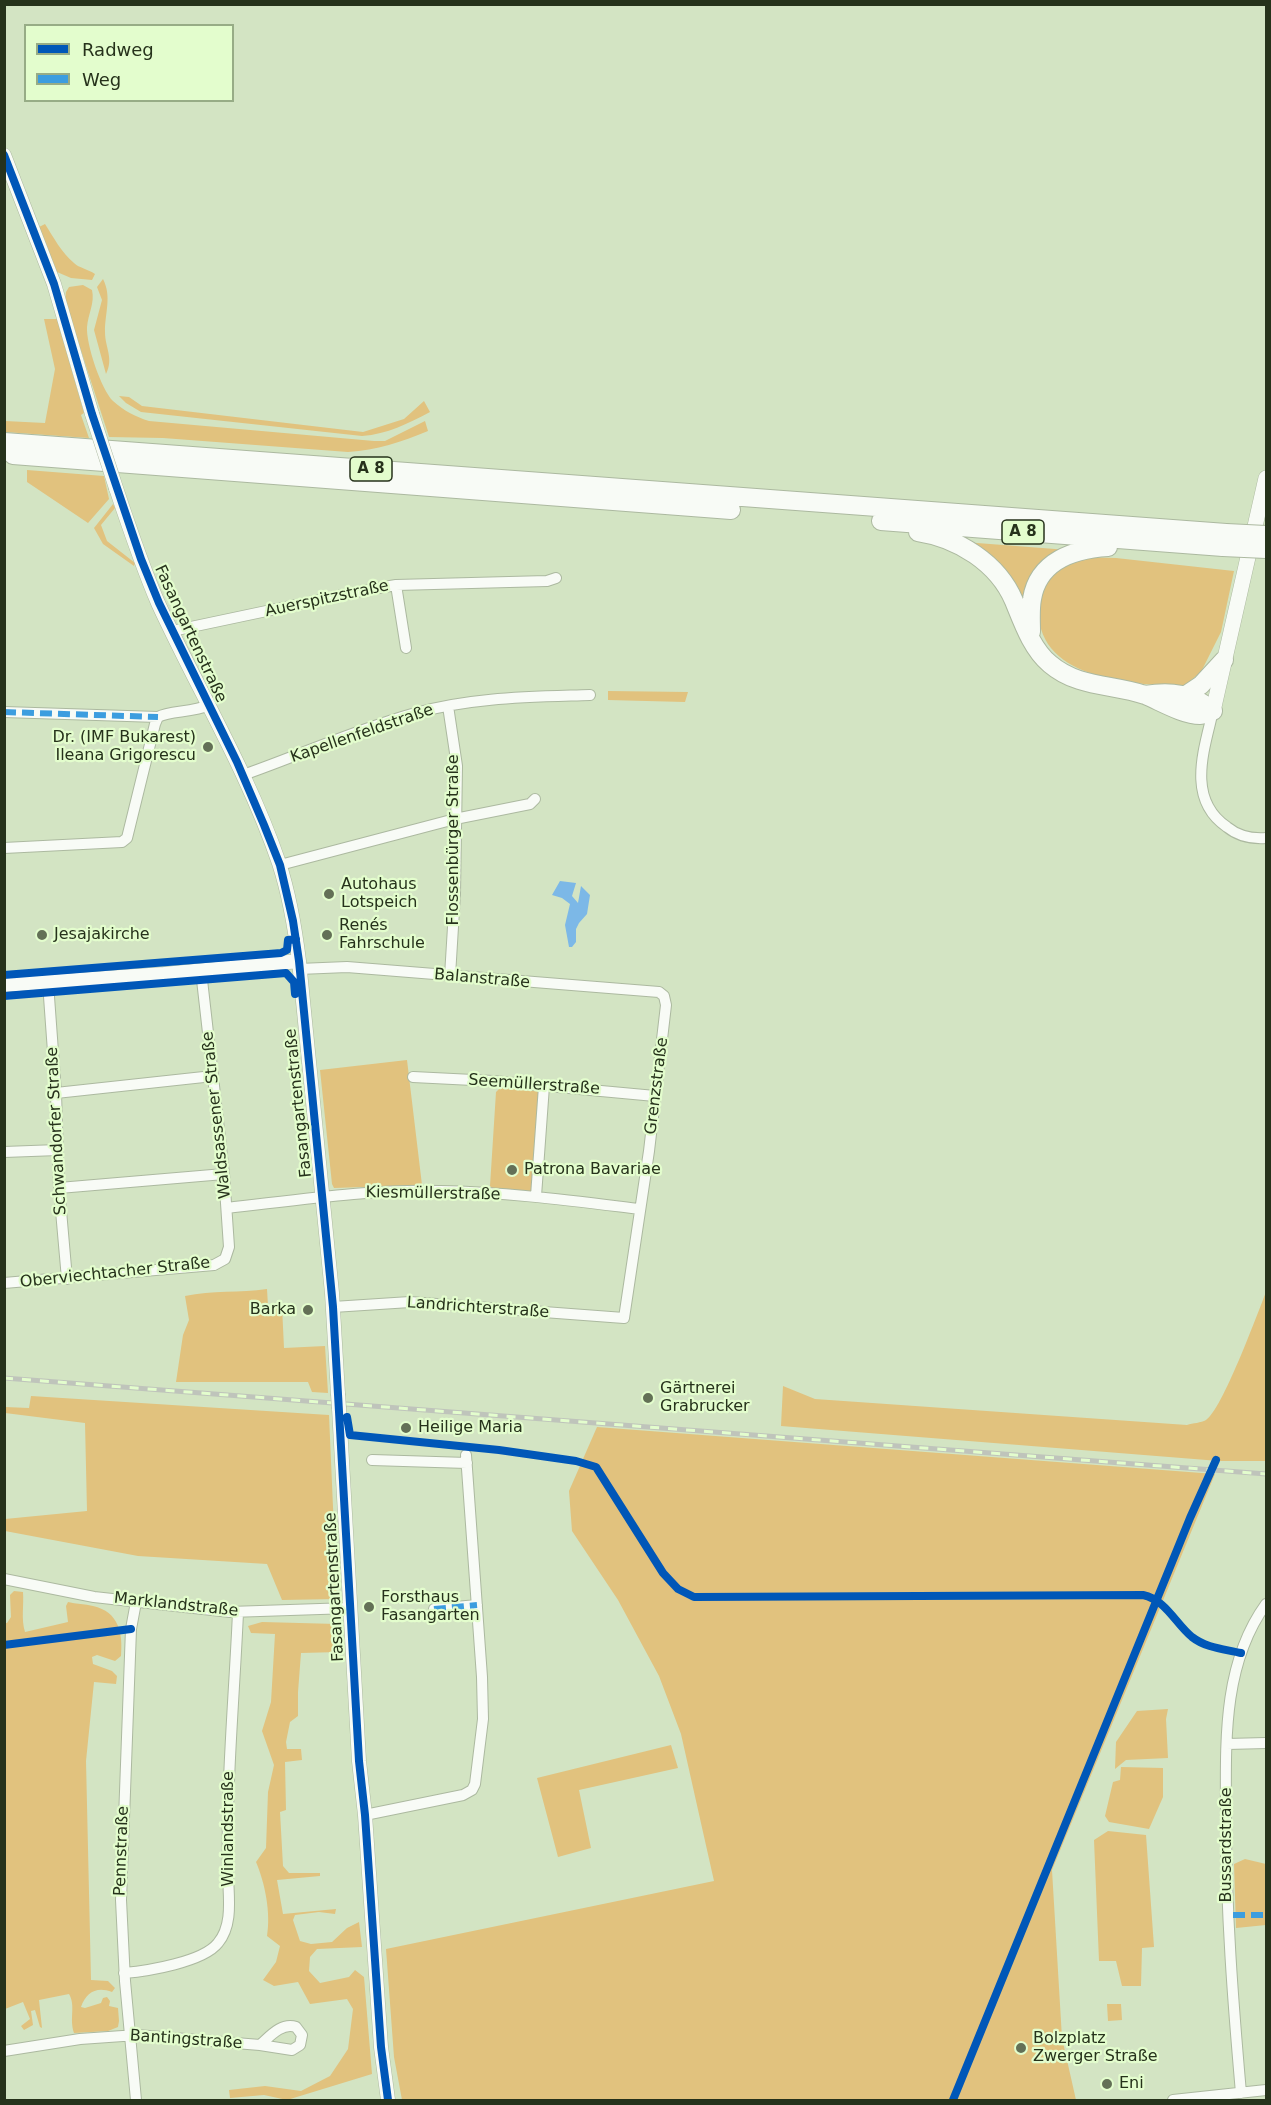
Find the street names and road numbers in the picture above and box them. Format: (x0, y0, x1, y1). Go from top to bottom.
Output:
road number: A 8 (350, 457, 392, 481)
road number: A 8 (1002, 520, 1044, 544)
street label: Fasangartenstraße (150, 562, 230, 706)
street label: Auerspitzstraße (263, 577, 391, 621)
street label: Kapellenfeldstraße (288, 701, 436, 767)
street label: Flossenbürger Straße (444, 754, 464, 926)
street label: Balanstraße (433, 965, 531, 993)
street label: Fasangartenstraße (282, 1028, 316, 1178)
street label: Waldsassener Straße (199, 1030, 235, 1200)
street label: Grenzstraße (642, 1036, 672, 1136)
street label: Schwandorfer Straße (43, 1046, 71, 1216)
street label: Seemüllerstraße (468, 1071, 600, 1099)
street label: Kiesmüllerstraße (365, 1183, 501, 1205)
street label: Oberviechtacher Straße (19, 1253, 211, 1293)
street label: Landrichterstraße (406, 1293, 550, 1323)
street label: Fasangartenstraße (322, 1512, 348, 1662)
street label: Marklandstraße (113, 1589, 239, 1621)
street label: Winlandstraße (219, 1771, 239, 1887)
street label: Bussardstraße (1217, 1788, 1237, 1902)
street label: Pennstraße (111, 1806, 133, 1896)
street label: Bantingstraße (129, 2026, 243, 2054)

